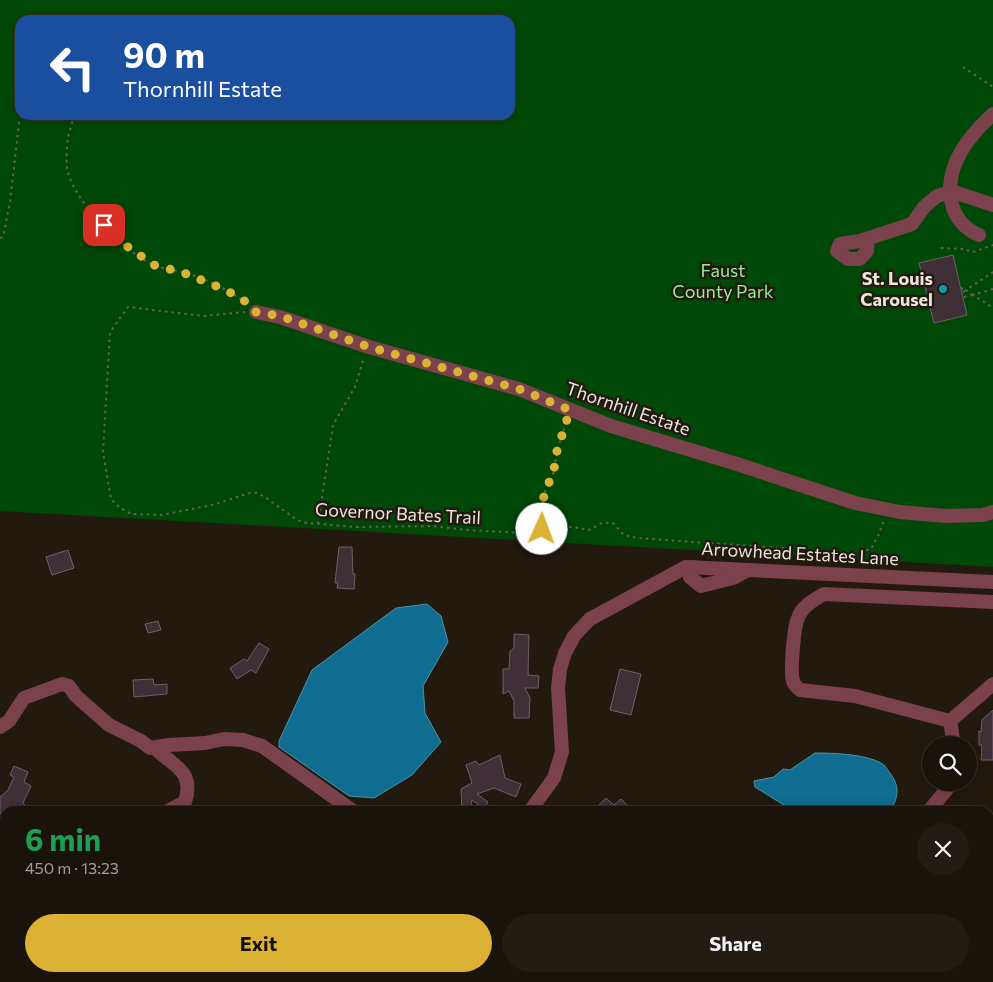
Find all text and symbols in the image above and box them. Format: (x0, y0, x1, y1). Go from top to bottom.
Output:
text: 90 m (123, 32, 205, 75)
icon: left (40, 35, 105, 100)
text: Thornhill Estate (123, 75, 282, 102)
pin (83, 204, 125, 246)
icon: arrive (90, 211, 118, 239)
park label: Faust County Park (672, 259, 774, 302)
place label: St. Louis Carousel (860, 267, 933, 310)
marker: St. Louis Carousel (937, 283, 949, 295)
street label: Thornhill Estate (563, 376, 693, 440)
street label: Governor Bates Trail (315, 498, 482, 528)
position arrow (515, 502, 567, 554)
street label: Arrowhead Estates Lane (701, 537, 899, 569)
map controls (922, 736, 977, 791)
button: search (922, 736, 977, 791)
text: 6 min (25, 820, 101, 857)
button: close (917, 823, 969, 875)
text: 450 m · 13:23 (25, 858, 119, 877)
button: Exit (25, 914, 492, 972)
button: Share (502, 914, 969, 972)

